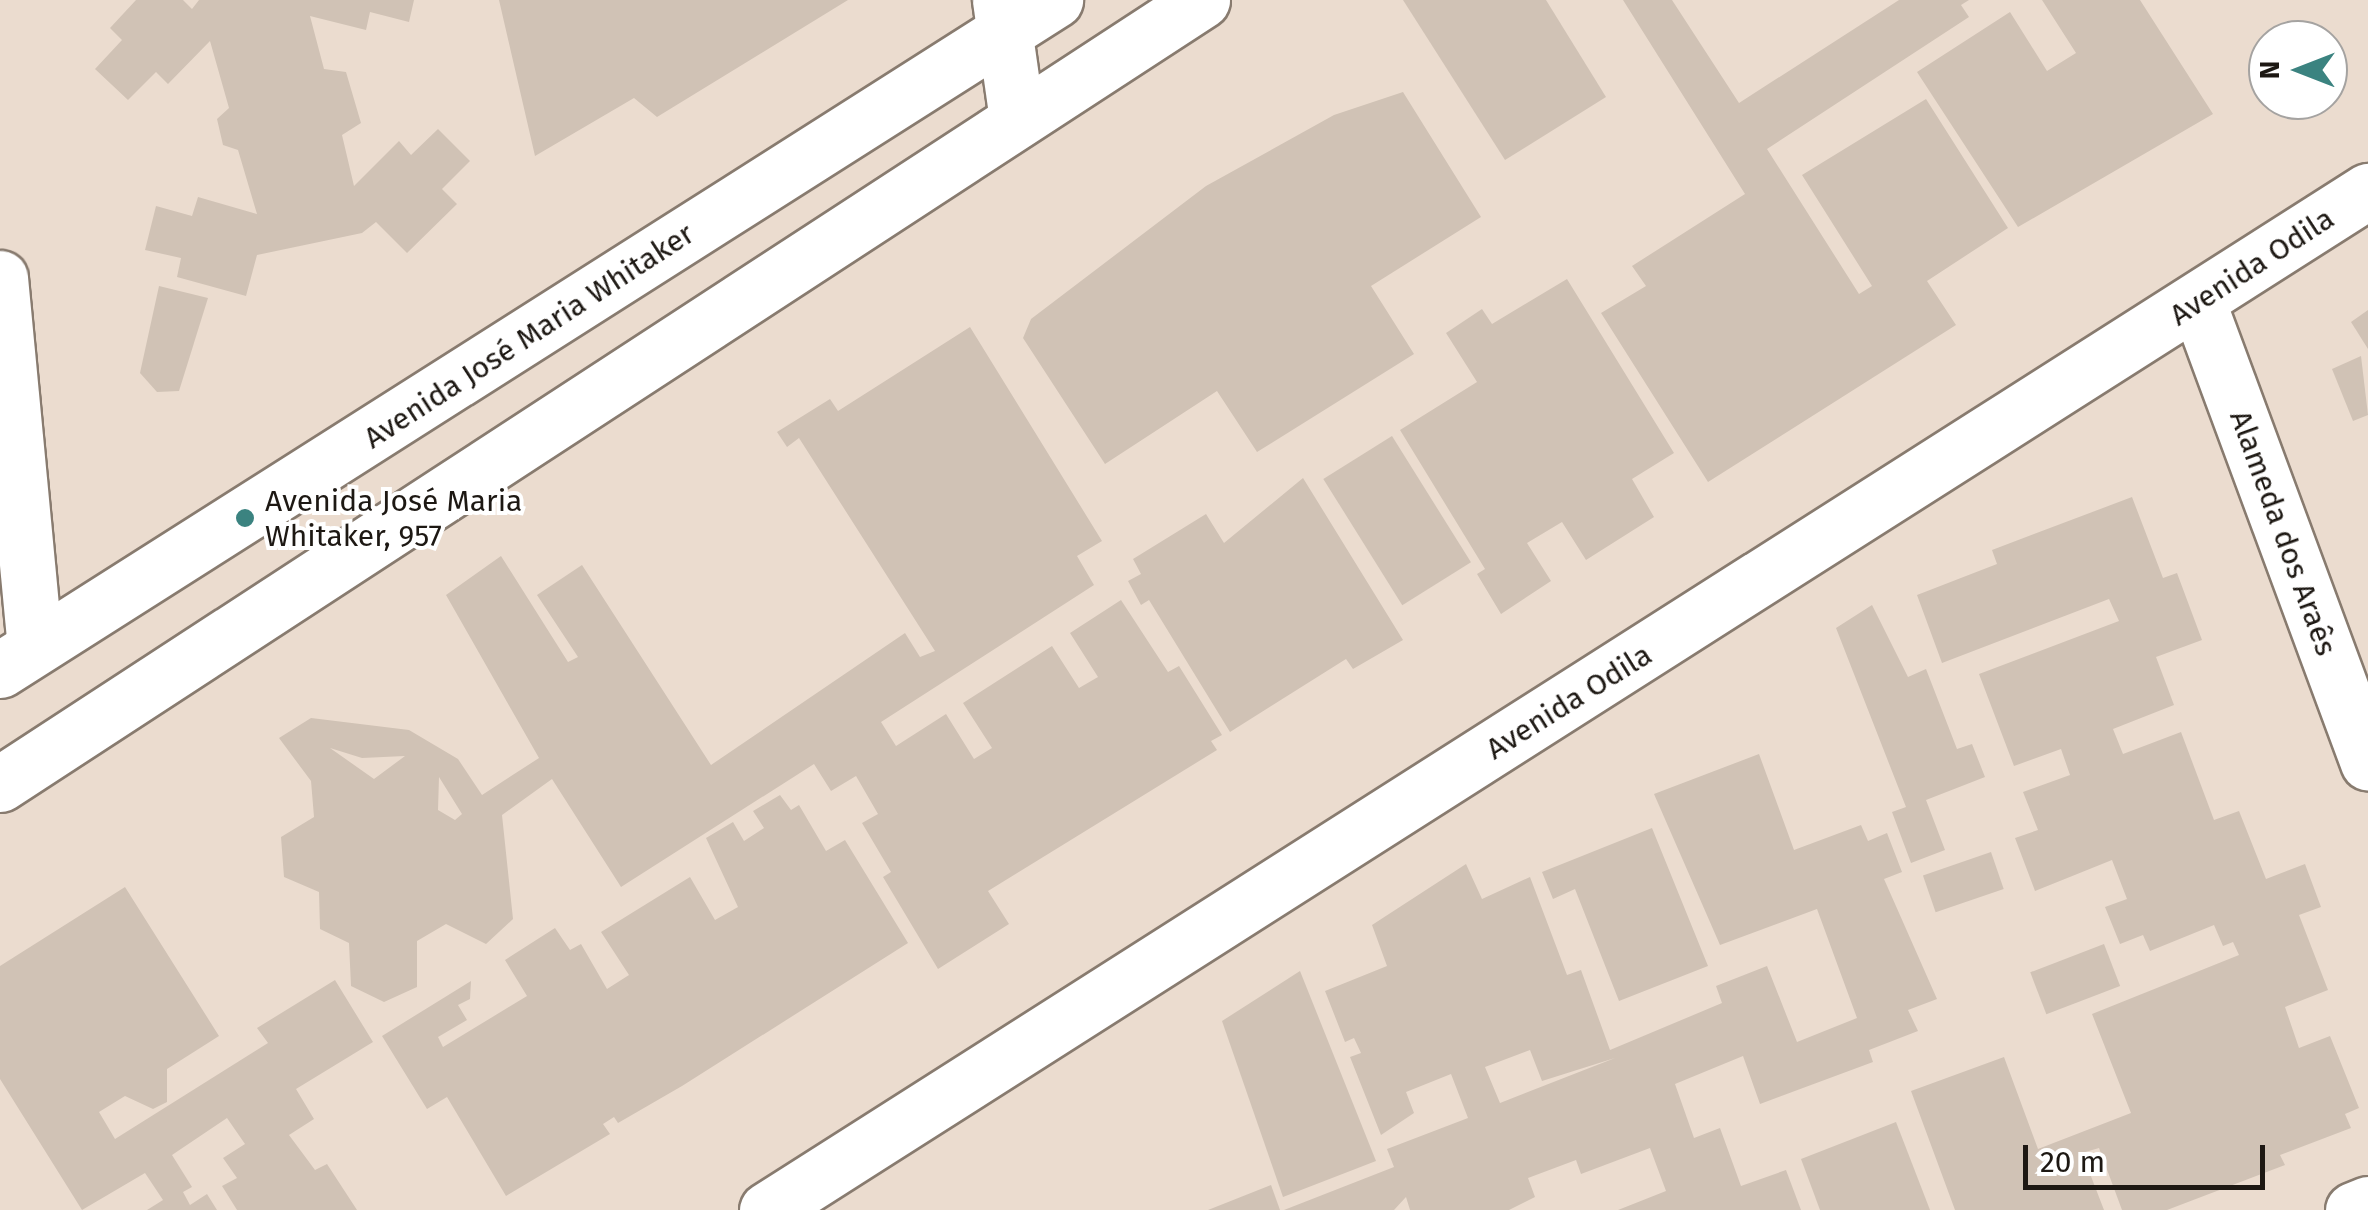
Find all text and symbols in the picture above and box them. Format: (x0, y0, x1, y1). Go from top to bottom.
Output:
north arrow (2248, 20, 2348, 120)
text: N (2253, 61, 2286, 79)
street label: Avenida Odila (2163, 201, 2341, 333)
street label: Avenida José Maria Whitaker (357, 216, 701, 456)
street label: Alameda dos Araês (2222, 406, 2344, 660)
place label: Avenida José Maria Whitaker, 957 (265, 483, 522, 554)
marker: Avenida José Maria Whitaker, 957 (234, 507, 256, 529)
street label: Avenida Odila (1480, 637, 1658, 767)
scale bar (2028, 1125, 2270, 1187)
text: 20 m (2040, 1144, 2105, 1180)

